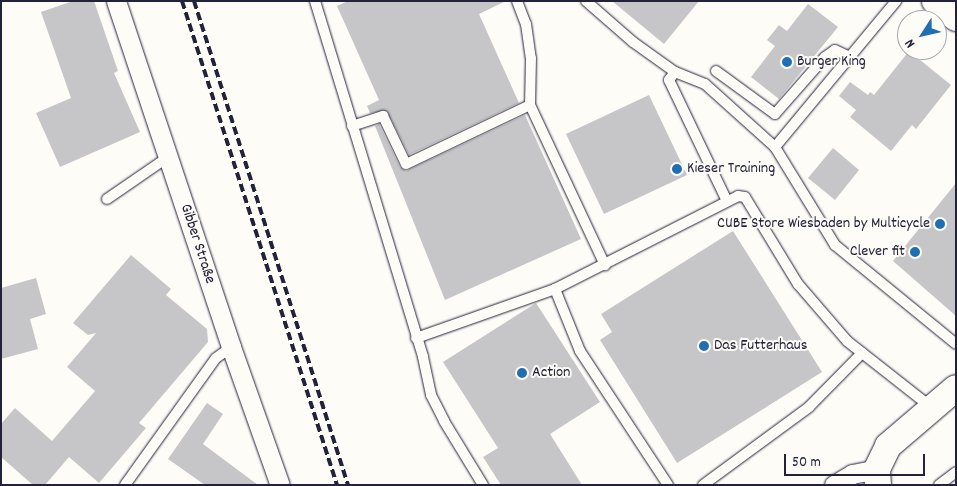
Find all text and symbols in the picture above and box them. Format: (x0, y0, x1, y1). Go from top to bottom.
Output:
north arrow (897, 10, 947, 60)
text: N (900, 34, 921, 52)
place label: Burger King (797, 52, 866, 72)
marker: Burger King (781, 56, 793, 68)
place label: Kieser Training (687, 159, 775, 179)
marker: Kieser Training (671, 163, 683, 175)
street label: Gibber Straße (175, 202, 219, 286)
place label: CUBE Store Wiesbaden by Multicycle (717, 214, 930, 234)
marker: CUBE Store Wiesbaden by Multicycle (934, 218, 946, 230)
place label: Clever fit (850, 242, 905, 262)
marker: Clever fit (909, 246, 921, 258)
place label: Das Futterhaus (714, 336, 807, 356)
marker: Das Futterhaus (698, 340, 710, 352)
place label: Action (532, 363, 571, 383)
marker: Action (516, 367, 528, 379)
scale bar (787, 444, 928, 476)
text: 50 m (792, 452, 821, 474)

